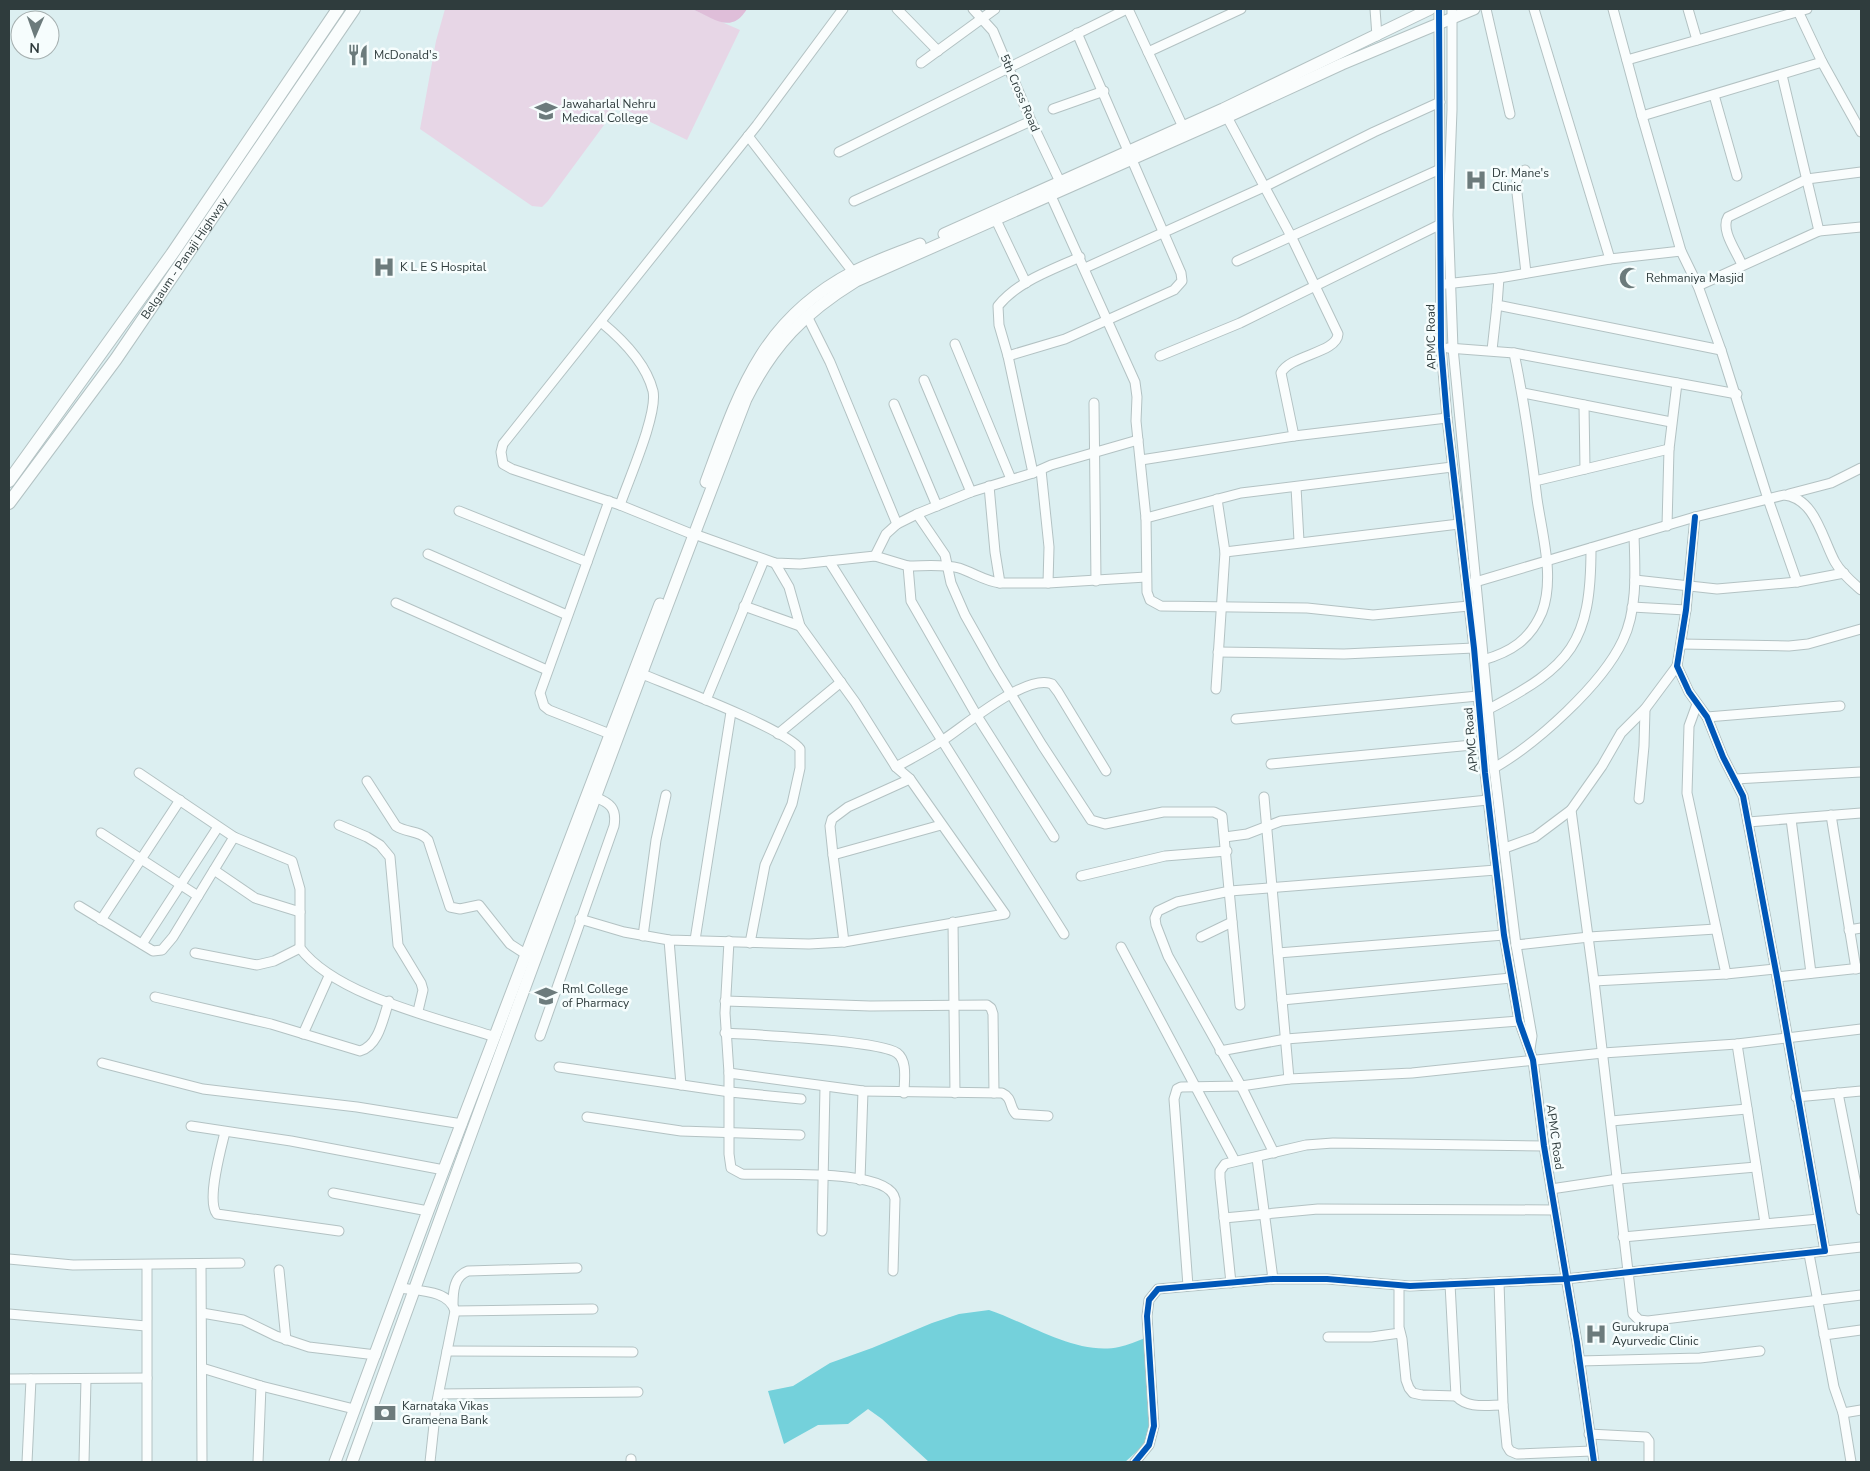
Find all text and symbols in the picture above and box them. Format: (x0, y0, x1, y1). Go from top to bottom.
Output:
north arrow (10, 10, 60, 60)
text: N (29, 38, 40, 57)
restaurant icon: McDonald's (345, 42, 371, 68)
place label: McDonald's (374, 47, 438, 63)
street label: 5th Cross Road (996, 52, 1044, 134)
place label: Jawaharlal Nehru Medical College (561, 96, 656, 126)
school or university icon: Jawaharlal Nehru Medical College (533, 98, 559, 124)
place label: Dr. Mane's Clinic (1492, 165, 1549, 195)
hospital icon: Dr. Mane's Clinic (1463, 167, 1489, 193)
street label: Belgaum - Panaji Highway (137, 194, 232, 322)
hospital icon: K L E S Hospital (371, 254, 397, 280)
place label: K L E S Hospital (400, 259, 487, 275)
mosque icon: Rehmaniya Masjid (1617, 265, 1643, 291)
place label: Rehmaniya Masjid (1646, 270, 1744, 286)
street label: APMC Road (1422, 304, 1440, 370)
street label: APMC Road (1460, 707, 1482, 773)
place label: Rml College of Pharmacy (562, 981, 630, 1011)
school or university icon: Rml College of Pharmacy (533, 983, 559, 1009)
street label: APMC Road (1543, 1103, 1567, 1171)
place label: Gurukrupa Ayurvedic Clinic (1612, 1319, 1699, 1349)
hospital icon: Gurukrupa Ayurvedic Clinic (1583, 1321, 1609, 1347)
place label: Karnataka Vikas Grameena Bank (402, 1398, 489, 1428)
bank icon: Karnataka Vikas Grameena Bank (372, 1400, 398, 1426)

